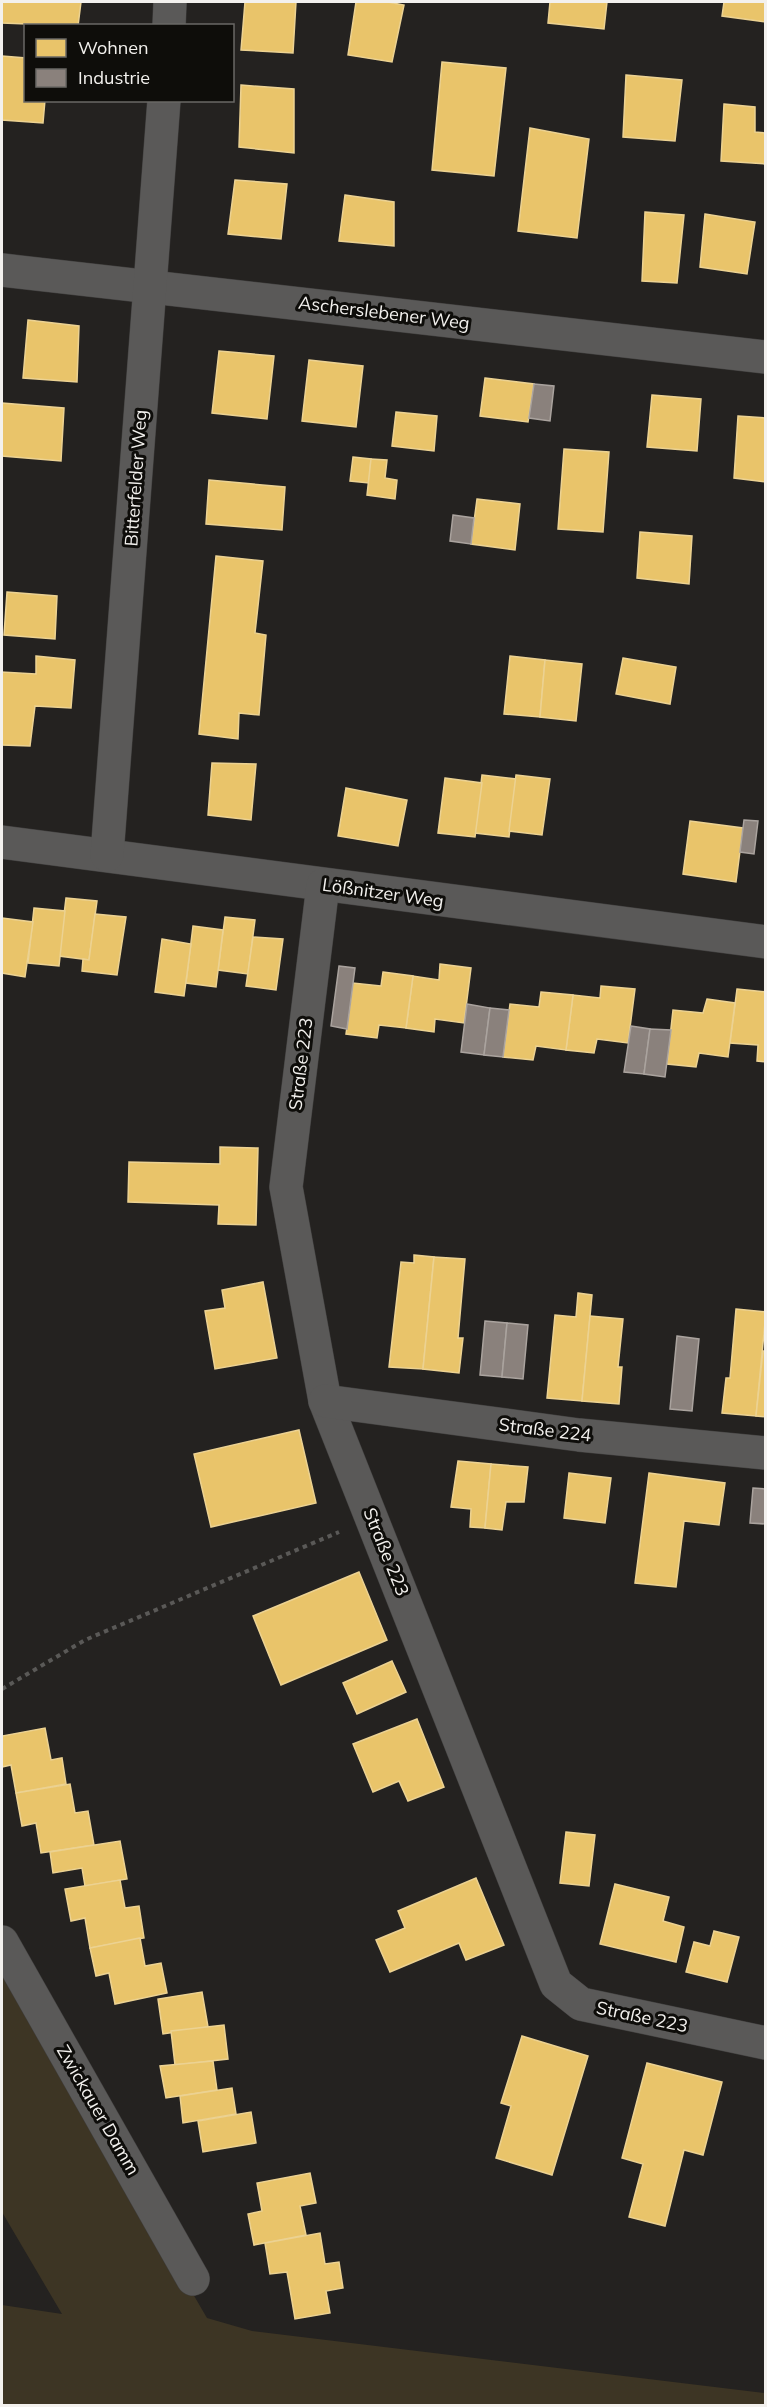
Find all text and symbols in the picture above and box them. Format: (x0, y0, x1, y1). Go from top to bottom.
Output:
legend (24, 24, 234, 102)
text: Wohnen (78, 36, 149, 59)
text: Industrie (78, 66, 150, 89)
street label: Ascherslebener Weg (297, 291, 471, 334)
street label: Bitterfelder Weg (119, 409, 152, 547)
street label: Lößnitzer Weg (321, 873, 445, 912)
street label: Straße 223 (283, 1016, 318, 1112)
street label: Straße 224 (497, 1412, 593, 1447)
street label: Straße 223 (358, 1504, 415, 1599)
street label: Straße 223 (594, 1996, 690, 2037)
street label: Zwickauer Damm (52, 2041, 145, 2179)

